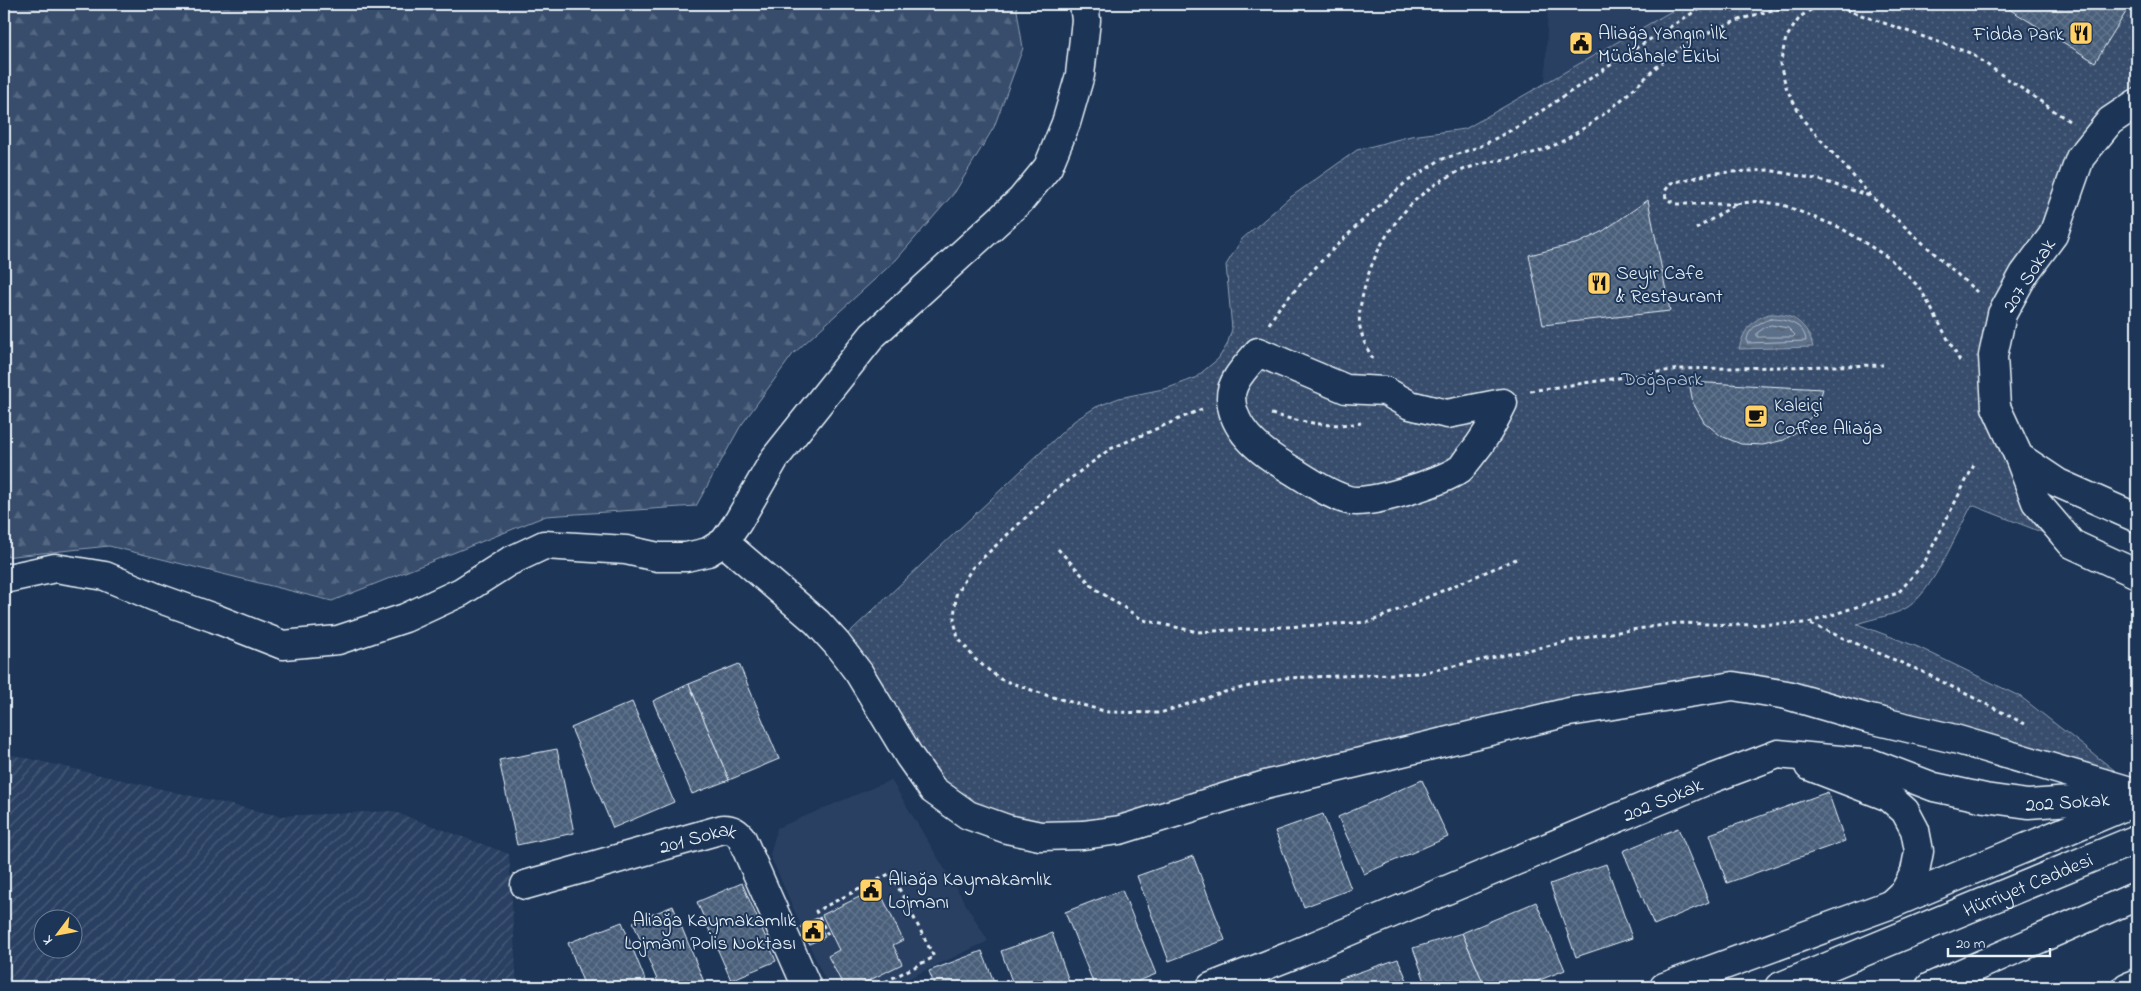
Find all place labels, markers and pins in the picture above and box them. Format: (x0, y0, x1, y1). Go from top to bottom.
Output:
place label: Aliağa Yangın İlk Müdahale Ekibi (1598, 20, 1727, 72)
restaurant icon: Fidda Park (2068, 20, 2094, 46)
place label: Fidda Park (1972, 21, 2064, 50)
public building icon: Aliağa Yangın İlk Müdahale Ekibi (1568, 30, 1594, 56)
place label: Seyir Cafe & Restaurant (1616, 260, 1723, 312)
restaurant icon: Seyir Cafe & Restaurant (1586, 270, 1612, 296)
place label: Kaleiçi Coffee Aliağa (1774, 392, 1883, 445)
cafe icon: Kaleiçi Coffee Aliağa (1743, 403, 1769, 429)
place label: Aliağa Kaymakamlık Lojmanı (888, 866, 1052, 918)
public building icon: Aliağa Kaymakamlık Lojmanı (858, 877, 884, 903)
place label: Aliağa Kaymakamlık Lojmanı Polis Noktası (624, 907, 796, 959)
public building icon: Aliağa Kaymakamlık Lojmanı Polis Noktası (800, 918, 826, 944)

